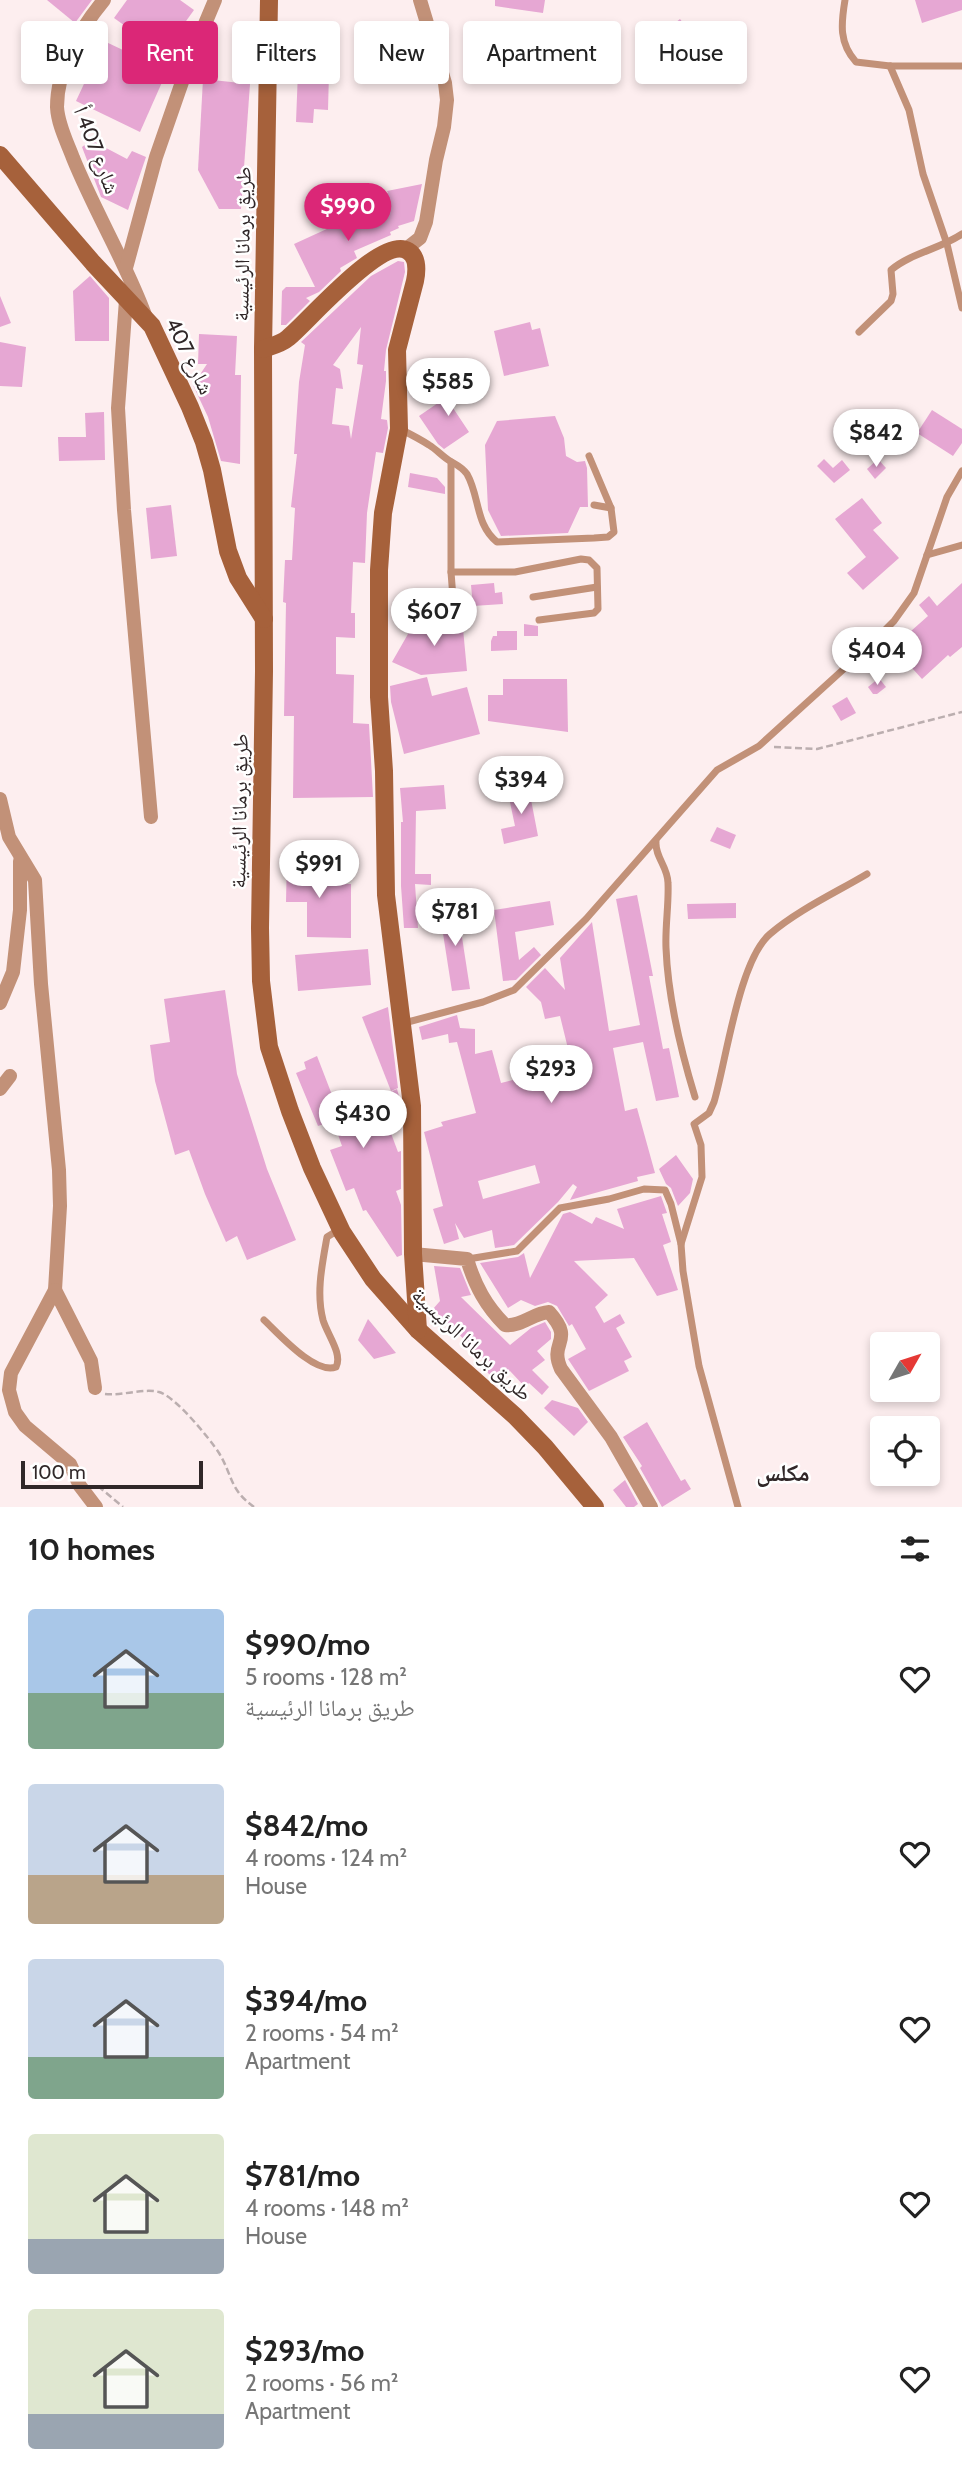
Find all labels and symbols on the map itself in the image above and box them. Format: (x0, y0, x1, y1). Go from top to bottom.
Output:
street label: شارع 407 أ (68, 103, 125, 198)
street label: طريق برمانا الرئيسية (228, 166, 257, 322)
pin: $990 (307, 184, 389, 243)
street label: شارع 407 (160, 314, 219, 399)
pin: $585 (407, 358, 489, 418)
pin: $842 (835, 410, 917, 469)
pin: $607 (393, 588, 475, 648)
pin: $404 (836, 628, 918, 687)
street label: طريق برمانا الرئيسية (225, 733, 254, 889)
pin: $394 (480, 756, 562, 816)
pin: $991 (278, 841, 360, 900)
pin: $781 (414, 888, 496, 948)
pin: $293 (510, 1046, 592, 1105)
pin: $430 (322, 1090, 404, 1150)
street label: طريق برمانا الرئيسية (406, 1282, 537, 1407)
north arrow (870, 1332, 940, 1402)
scale bar (21, 1458, 203, 1490)
district label: مكلس (756, 1458, 810, 1487)

